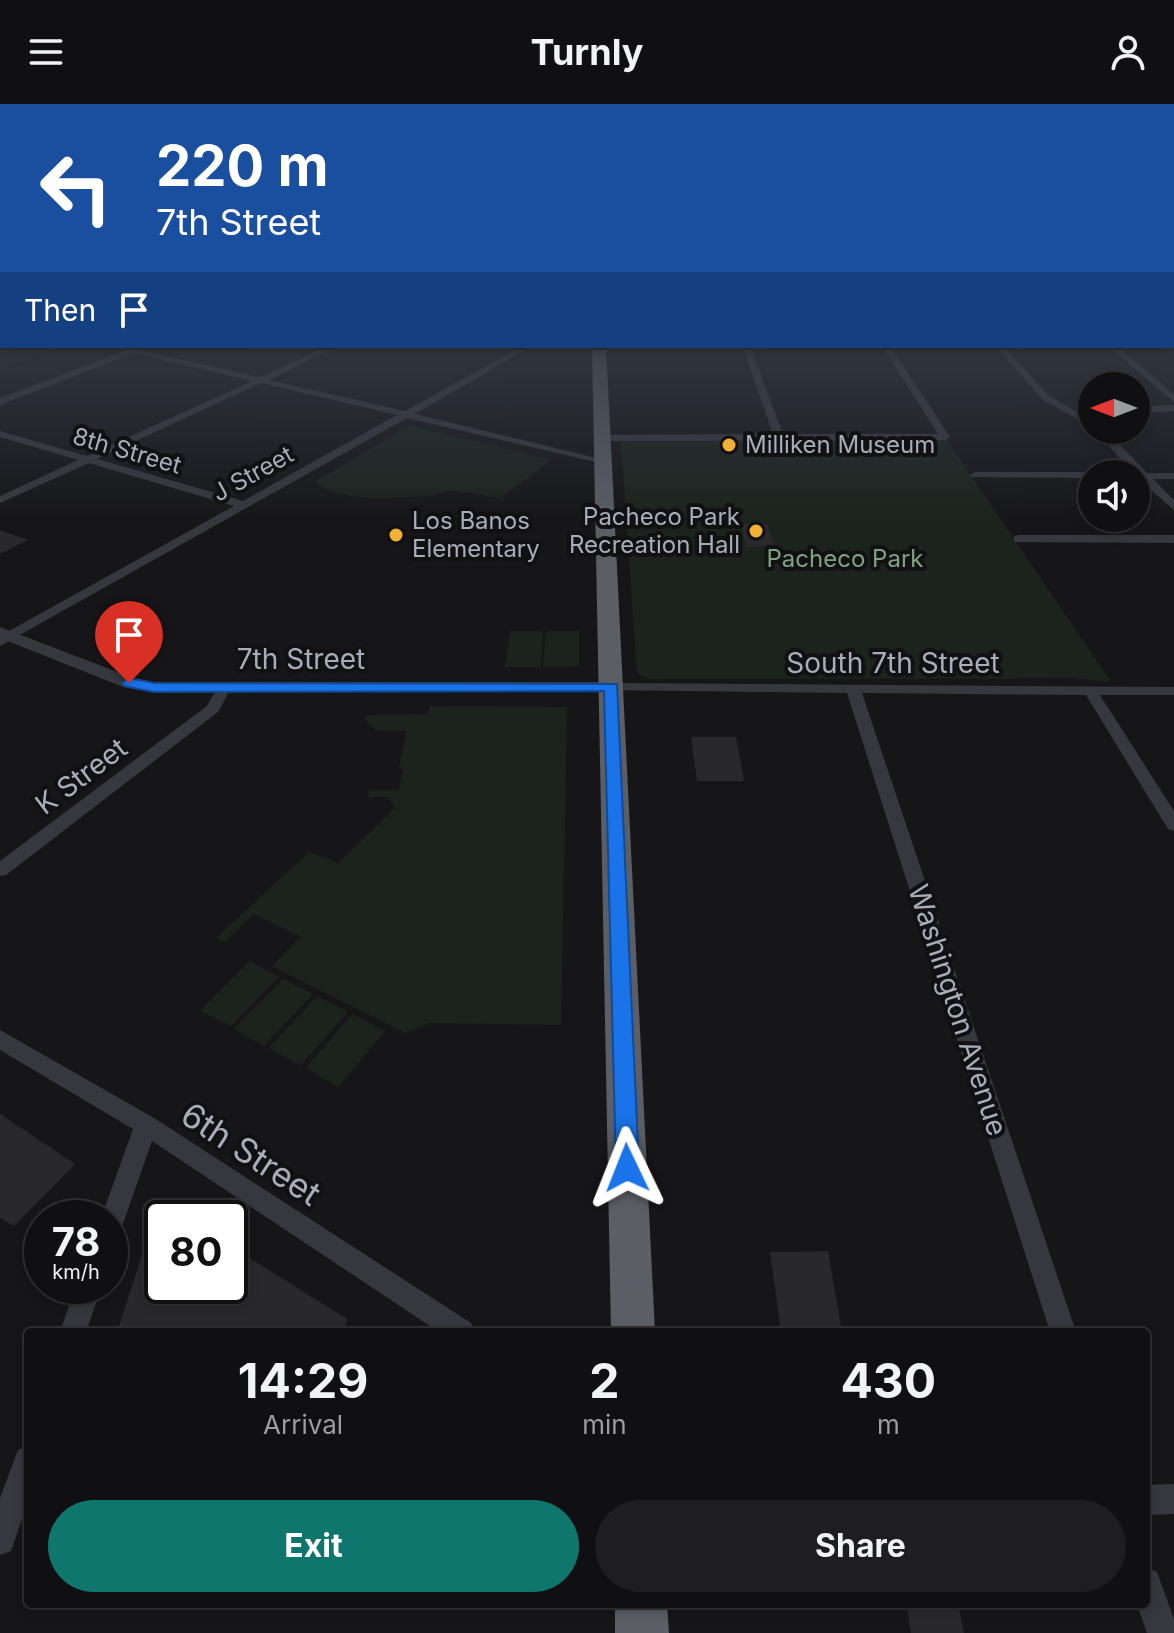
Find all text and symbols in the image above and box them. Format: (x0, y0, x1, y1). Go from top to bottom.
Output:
icon: menu (24, 30, 68, 74)
text: Turnly (531, 30, 643, 74)
icon: person (1106, 30, 1150, 74)
text: 220 m (156, 132, 329, 200)
icon: left (24, 136, 128, 240)
text: 7th Street (156, 200, 321, 244)
icon: arrive (112, 288, 156, 332)
text: Then (24, 292, 96, 328)
north arrow (1078, 372, 1150, 444)
map controls (1078, 372, 1150, 532)
street label: 8th Street (70, 421, 185, 480)
place label: Milliken Museum (745, 430, 935, 459)
marker: Milliken Museum (720, 436, 738, 454)
street label: J Street (207, 439, 298, 508)
button: sound (1078, 460, 1150, 532)
place label: Pacheco Park Recreation Hall (569, 502, 740, 559)
place label: Los Banos Elementary (412, 506, 540, 563)
marker: Pacheco Park Recreation Hall (747, 522, 765, 540)
marker: Los Banos Elementary (387, 526, 405, 544)
park label: Pacheco Park (767, 544, 923, 573)
pin (95, 601, 163, 683)
icon: arrive (107, 613, 151, 657)
street label: 7th Street (237, 642, 365, 676)
street label: South 7th Street (786, 646, 1000, 680)
street label: K Street (29, 731, 133, 821)
street label: Washington Avenue (901, 880, 1015, 1140)
street label: 6th Street (174, 1093, 329, 1214)
position arrow (585, 1126, 669, 1210)
speed limit sign: 80 (144, 1200, 248, 1304)
text: 78 (52, 1217, 100, 1266)
text: km/h (52, 1260, 100, 1284)
text: 14:29 (238, 1351, 368, 1410)
text: 2 (589, 1351, 619, 1410)
text: 430 (840, 1351, 936, 1410)
text: Arrival (263, 1409, 343, 1440)
text: min (582, 1409, 627, 1440)
text: m (877, 1409, 900, 1440)
button: Exit (48, 1500, 579, 1592)
button: Share (595, 1500, 1126, 1592)

